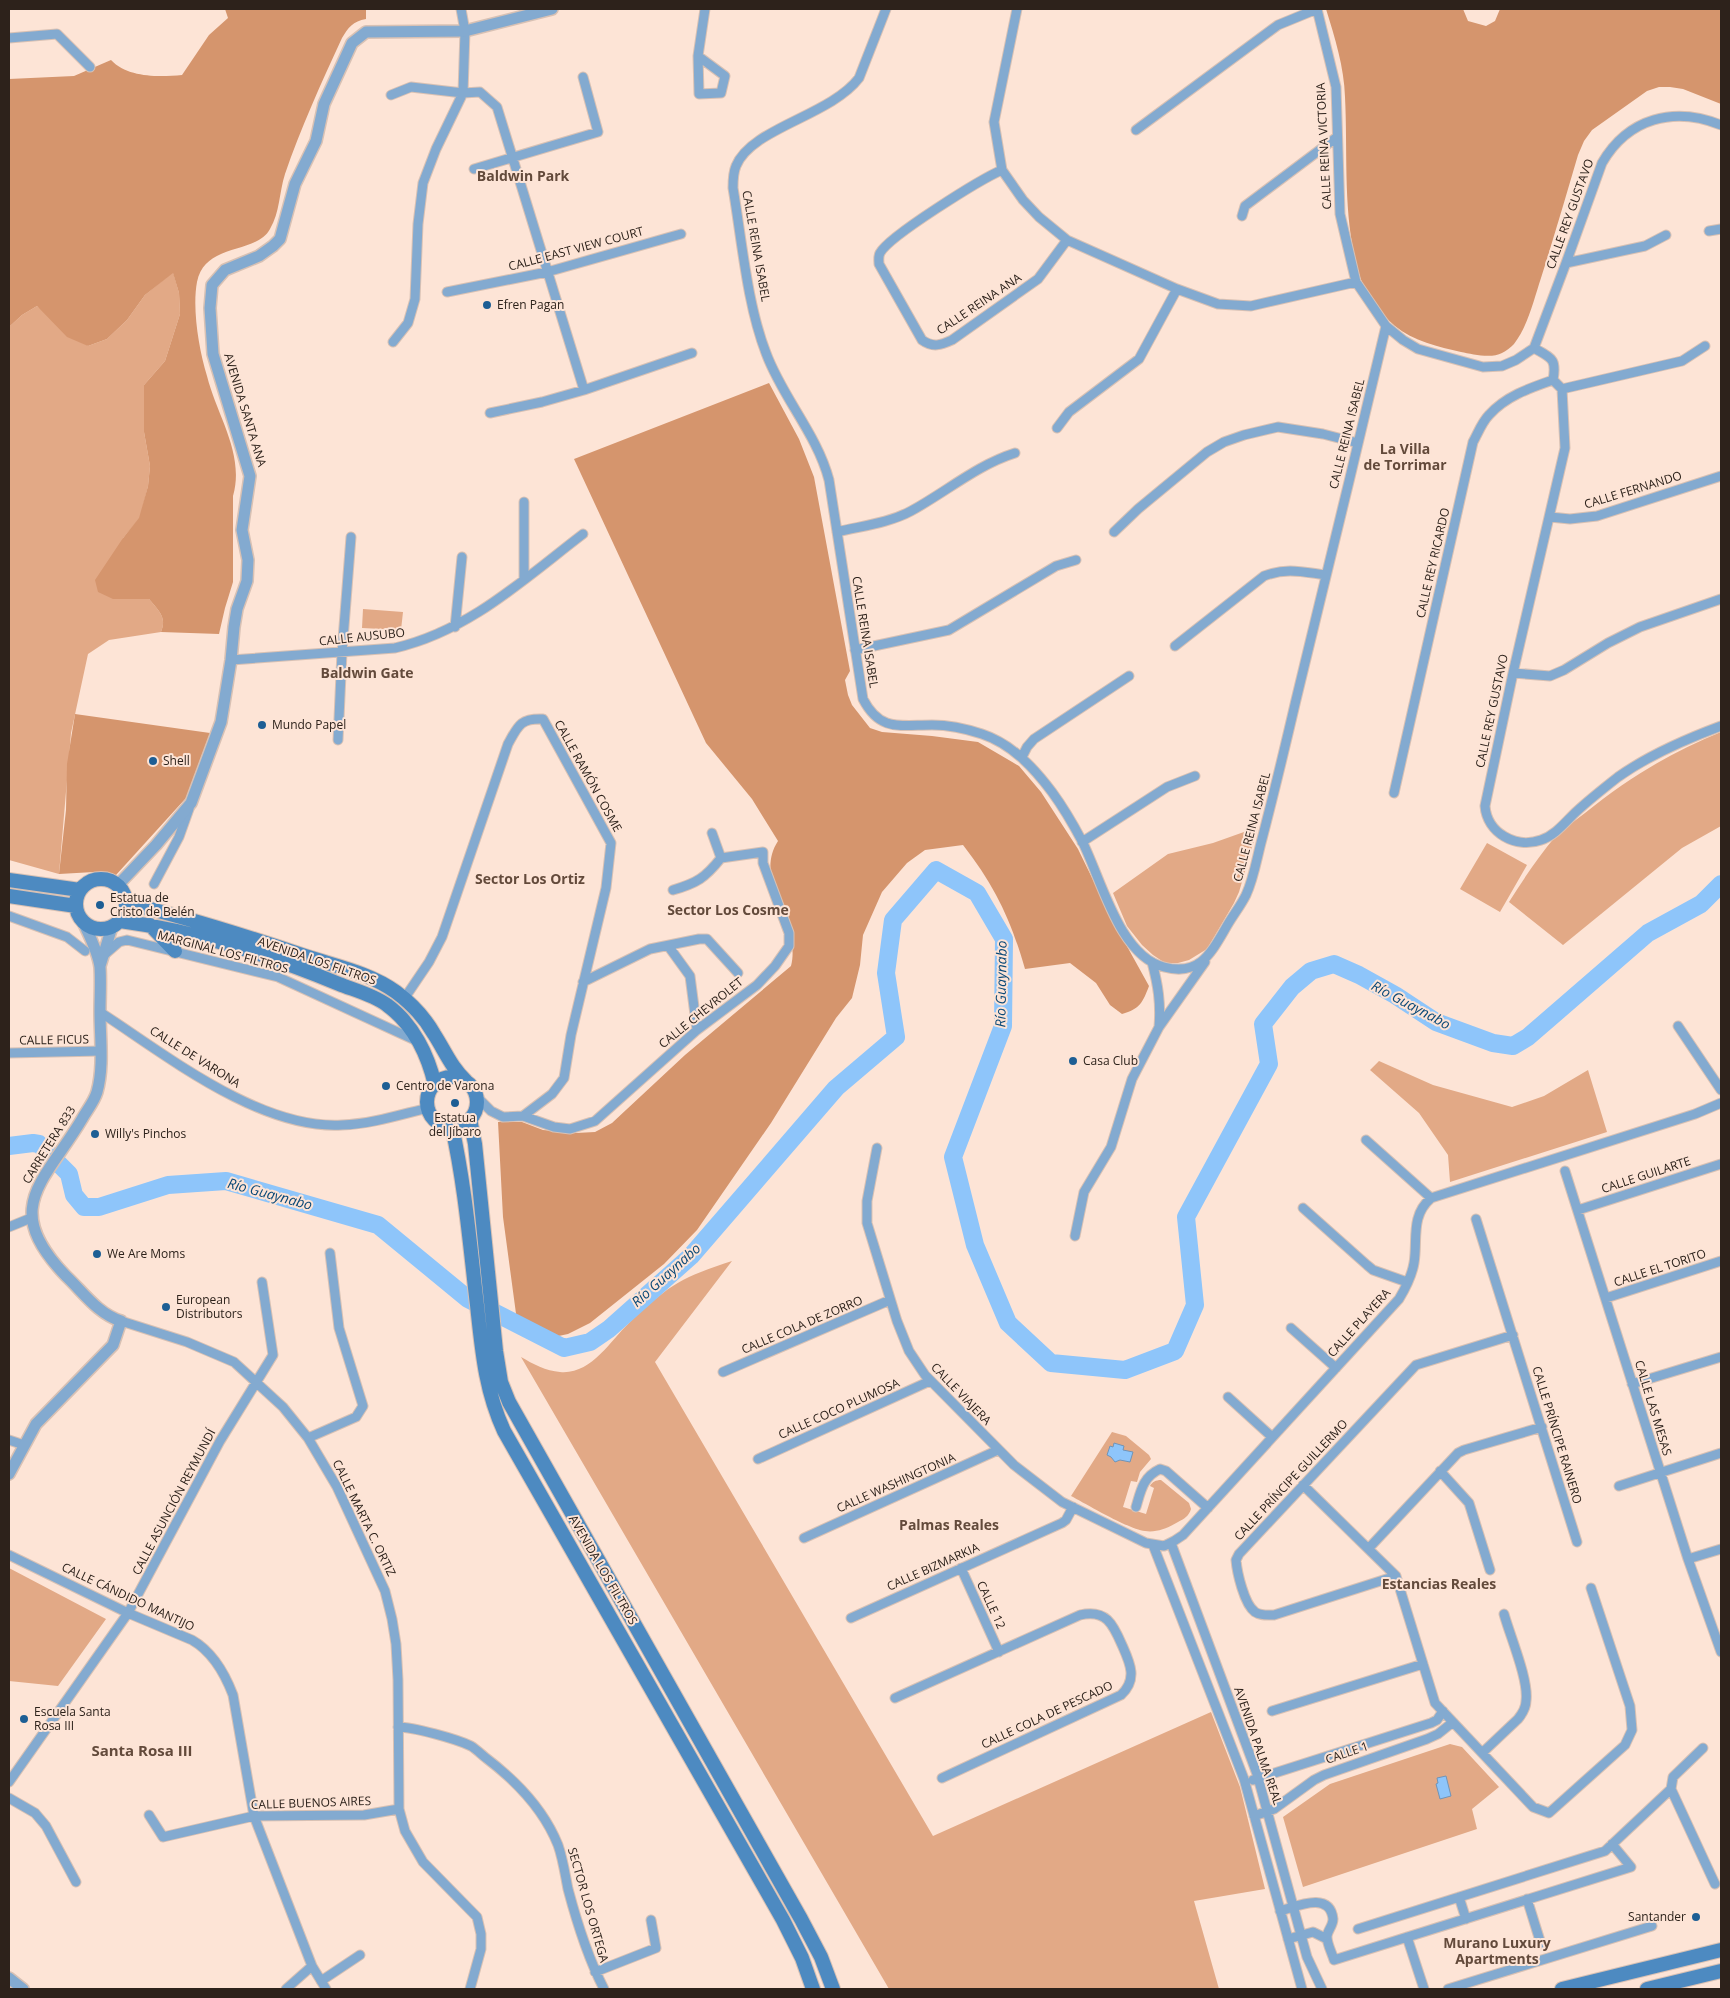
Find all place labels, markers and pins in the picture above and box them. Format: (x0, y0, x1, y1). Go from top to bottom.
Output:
place label: Efren Pagan (497, 296, 564, 313)
marker: Efren Pagan (481, 299, 493, 311)
place label: Mundo Papel (272, 716, 346, 733)
marker: Mundo Papel (256, 719, 268, 731)
place label: Shell (163, 752, 190, 769)
marker: Shell (147, 755, 159, 767)
place label: Estatua de Cristo de Belén (110, 889, 195, 920)
marker: Estatua de Cristo de Belén (94, 899, 106, 911)
place label: Casa Club (1083, 1052, 1138, 1069)
marker: Casa Club (1067, 1055, 1079, 1067)
place label: Centro de Varona (396, 1077, 494, 1094)
marker: Centro de Varona (380, 1080, 392, 1092)
marker: Estatua del Jíbaro (449, 1097, 461, 1109)
place label: Estatua del Jíbaro (429, 1109, 481, 1140)
place label: Willy's Pinchos (105, 1125, 187, 1142)
marker: Willy's Pinchos (89, 1128, 101, 1140)
place label: We Are Moms (107, 1245, 185, 1262)
marker: We Are Moms (91, 1248, 103, 1260)
place label: European Distributors (176, 1291, 243, 1322)
marker: European Distributors (160, 1301, 172, 1313)
place label: Escuela Santa Rosa III (34, 1703, 111, 1734)
marker: Escuela Santa Rosa III (18, 1713, 30, 1725)
place label: Santander (1628, 1908, 1686, 1925)
marker: Santander (1690, 1911, 1702, 1923)

